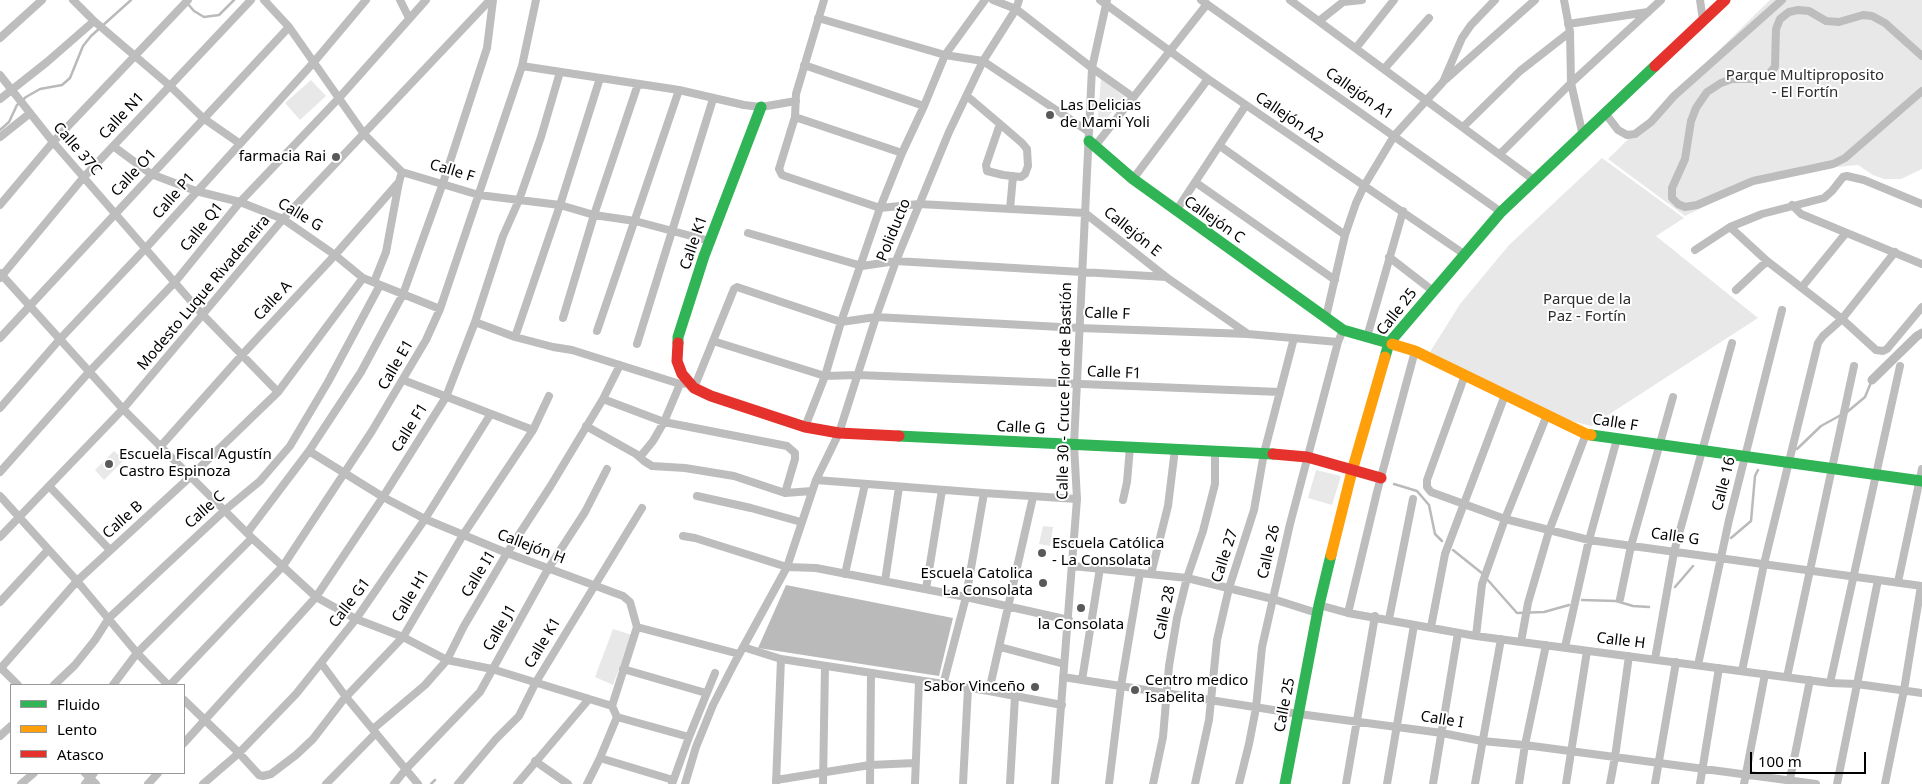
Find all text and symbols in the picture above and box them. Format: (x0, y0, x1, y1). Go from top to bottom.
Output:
street label: Callejón A1 (1322, 64, 1396, 124)
park label: Parque Multiproposito - El Fortín (1726, 67, 1884, 102)
street label: Calle N1 (96, 89, 148, 143)
street label: Callejón A2 (1251, 89, 1327, 147)
place label: Las Delicias de Mami Yoli (1060, 97, 1150, 132)
marker: Las Delicias de Mami Yoli (1044, 109, 1056, 121)
street label: Calle 37C (49, 119, 105, 179)
street label: Calle O1 (108, 146, 160, 200)
place label: farmacia Rai (239, 148, 326, 166)
marker: farmacia Rai (330, 151, 342, 163)
street label: Calle F (427, 156, 477, 186)
street label: Calle P1 (149, 169, 199, 223)
street label: Callejón C (1180, 193, 1248, 247)
street label: Calle G (274, 195, 326, 235)
street label: Poliducto (873, 196, 915, 264)
street label: Calle Q1 (177, 199, 227, 255)
street label: Callejón E (1100, 203, 1164, 261)
street label: Modesto Luque Rivadeneira (134, 212, 274, 374)
street label: Calle K1 (676, 214, 712, 272)
street label: Calle A (250, 277, 296, 325)
street label: Calle 30 - Cruce Flor de Bastión (1054, 282, 1076, 500)
street label: Calle 25 (1373, 285, 1421, 339)
park label: Parque de la Paz - Fortín (1543, 291, 1631, 326)
street label: Calle F (1084, 304, 1130, 324)
street label: Calle E1 (374, 337, 418, 393)
street label: Calle F1 (1087, 363, 1141, 383)
street label: Calle F1 (388, 400, 432, 456)
street label: Calle F (1591, 411, 1639, 435)
street label: Calle G (996, 418, 1046, 438)
place label: Escuela Fiscal Agustín Castro Espinoza (119, 446, 272, 481)
street label: Calle 16 (1709, 455, 1739, 513)
marker: Escuela Fiscal Agustín Castro Espinoza (103, 458, 115, 470)
street label: Calle C (181, 487, 229, 533)
street label: Calle B (99, 497, 147, 543)
street label: Calle 26 (1254, 523, 1284, 581)
street label: Calle G (1650, 525, 1700, 549)
street label: Callejón H (494, 526, 568, 568)
street label: Calle 27 (1208, 527, 1242, 585)
place label: Escuela Católica - La Consolata (1052, 535, 1164, 570)
street label: Calle I1 (458, 547, 500, 601)
marker: Escuela Católica - La Consolata (1036, 547, 1048, 559)
place label: Escuela Catolica La Consolata (921, 565, 1033, 600)
street label: Calle H1 (388, 567, 434, 625)
street label: Calle G1 (326, 575, 374, 631)
marker: Escuela Catolica La Consolata (1037, 577, 1049, 589)
street label: Calle 28 (1150, 584, 1180, 642)
street label: Calle J1 (480, 602, 520, 654)
marker: la Consolata (1075, 602, 1087, 614)
street label: Calle K1 (521, 614, 565, 672)
place label: la Consolata (1038, 616, 1124, 634)
street label: Calle H (1596, 629, 1646, 653)
place label: Centro medico Isabelita (1145, 672, 1248, 707)
street label: Calle 25 (1271, 676, 1299, 734)
place label: Sabor Vinceño (924, 678, 1025, 696)
marker: Sabor Vinceño (1029, 681, 1041, 693)
legend (10, 684, 185, 774)
marker: Centro medico Isabelita (1129, 684, 1141, 696)
text: Fluido (57, 694, 100, 714)
street label: Calle I (1419, 708, 1465, 732)
text: Lento (57, 719, 97, 739)
scale bar (1752, 742, 1868, 774)
text: Atasco (57, 744, 104, 764)
text: 100 m (1758, 751, 1802, 771)

